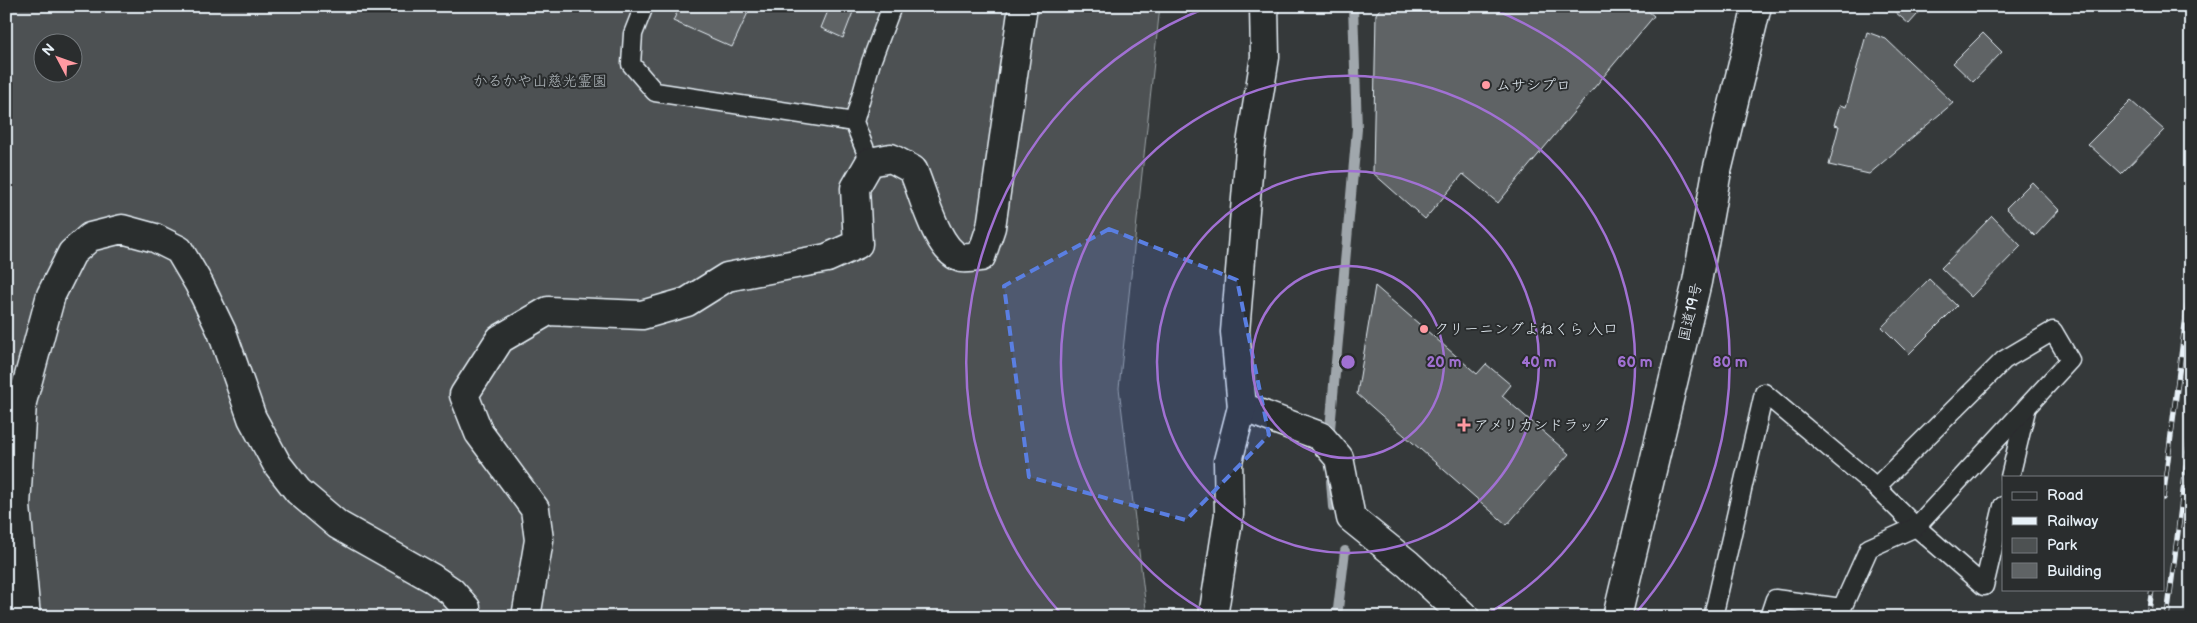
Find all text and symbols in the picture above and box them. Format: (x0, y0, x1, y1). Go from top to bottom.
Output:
north arrow (32, 32, 82, 82)
text: N (39, 40, 58, 59)
park label: かるかや山慈光霊園 (473, 72, 607, 91)
place label: ムサシプロ (1496, 76, 1571, 95)
marker: ムサシプロ (1480, 79, 1492, 91)
street label: 国道19号 (1675, 281, 1706, 343)
place label: クリーニングよねくら 入口 (1434, 320, 1618, 339)
marker: クリーニングよねくら 入口 (1418, 323, 1430, 335)
centre of rings (1339, 353, 1357, 371)
text: 20 m (1427, 353, 1462, 372)
text: 40 m (1521, 353, 1557, 372)
text: 60 m (1617, 353, 1653, 372)
text: 80 m (1712, 353, 1748, 372)
place label: アメリカンドラッグ (1474, 416, 1608, 435)
marker: アメリカンドラッグ (1458, 419, 1470, 431)
legend (2002, 476, 2164, 590)
text: Road (2047, 486, 2083, 505)
text: Railway (2047, 512, 2098, 531)
text: Park (2047, 536, 2078, 555)
text: Building (2047, 562, 2102, 581)

